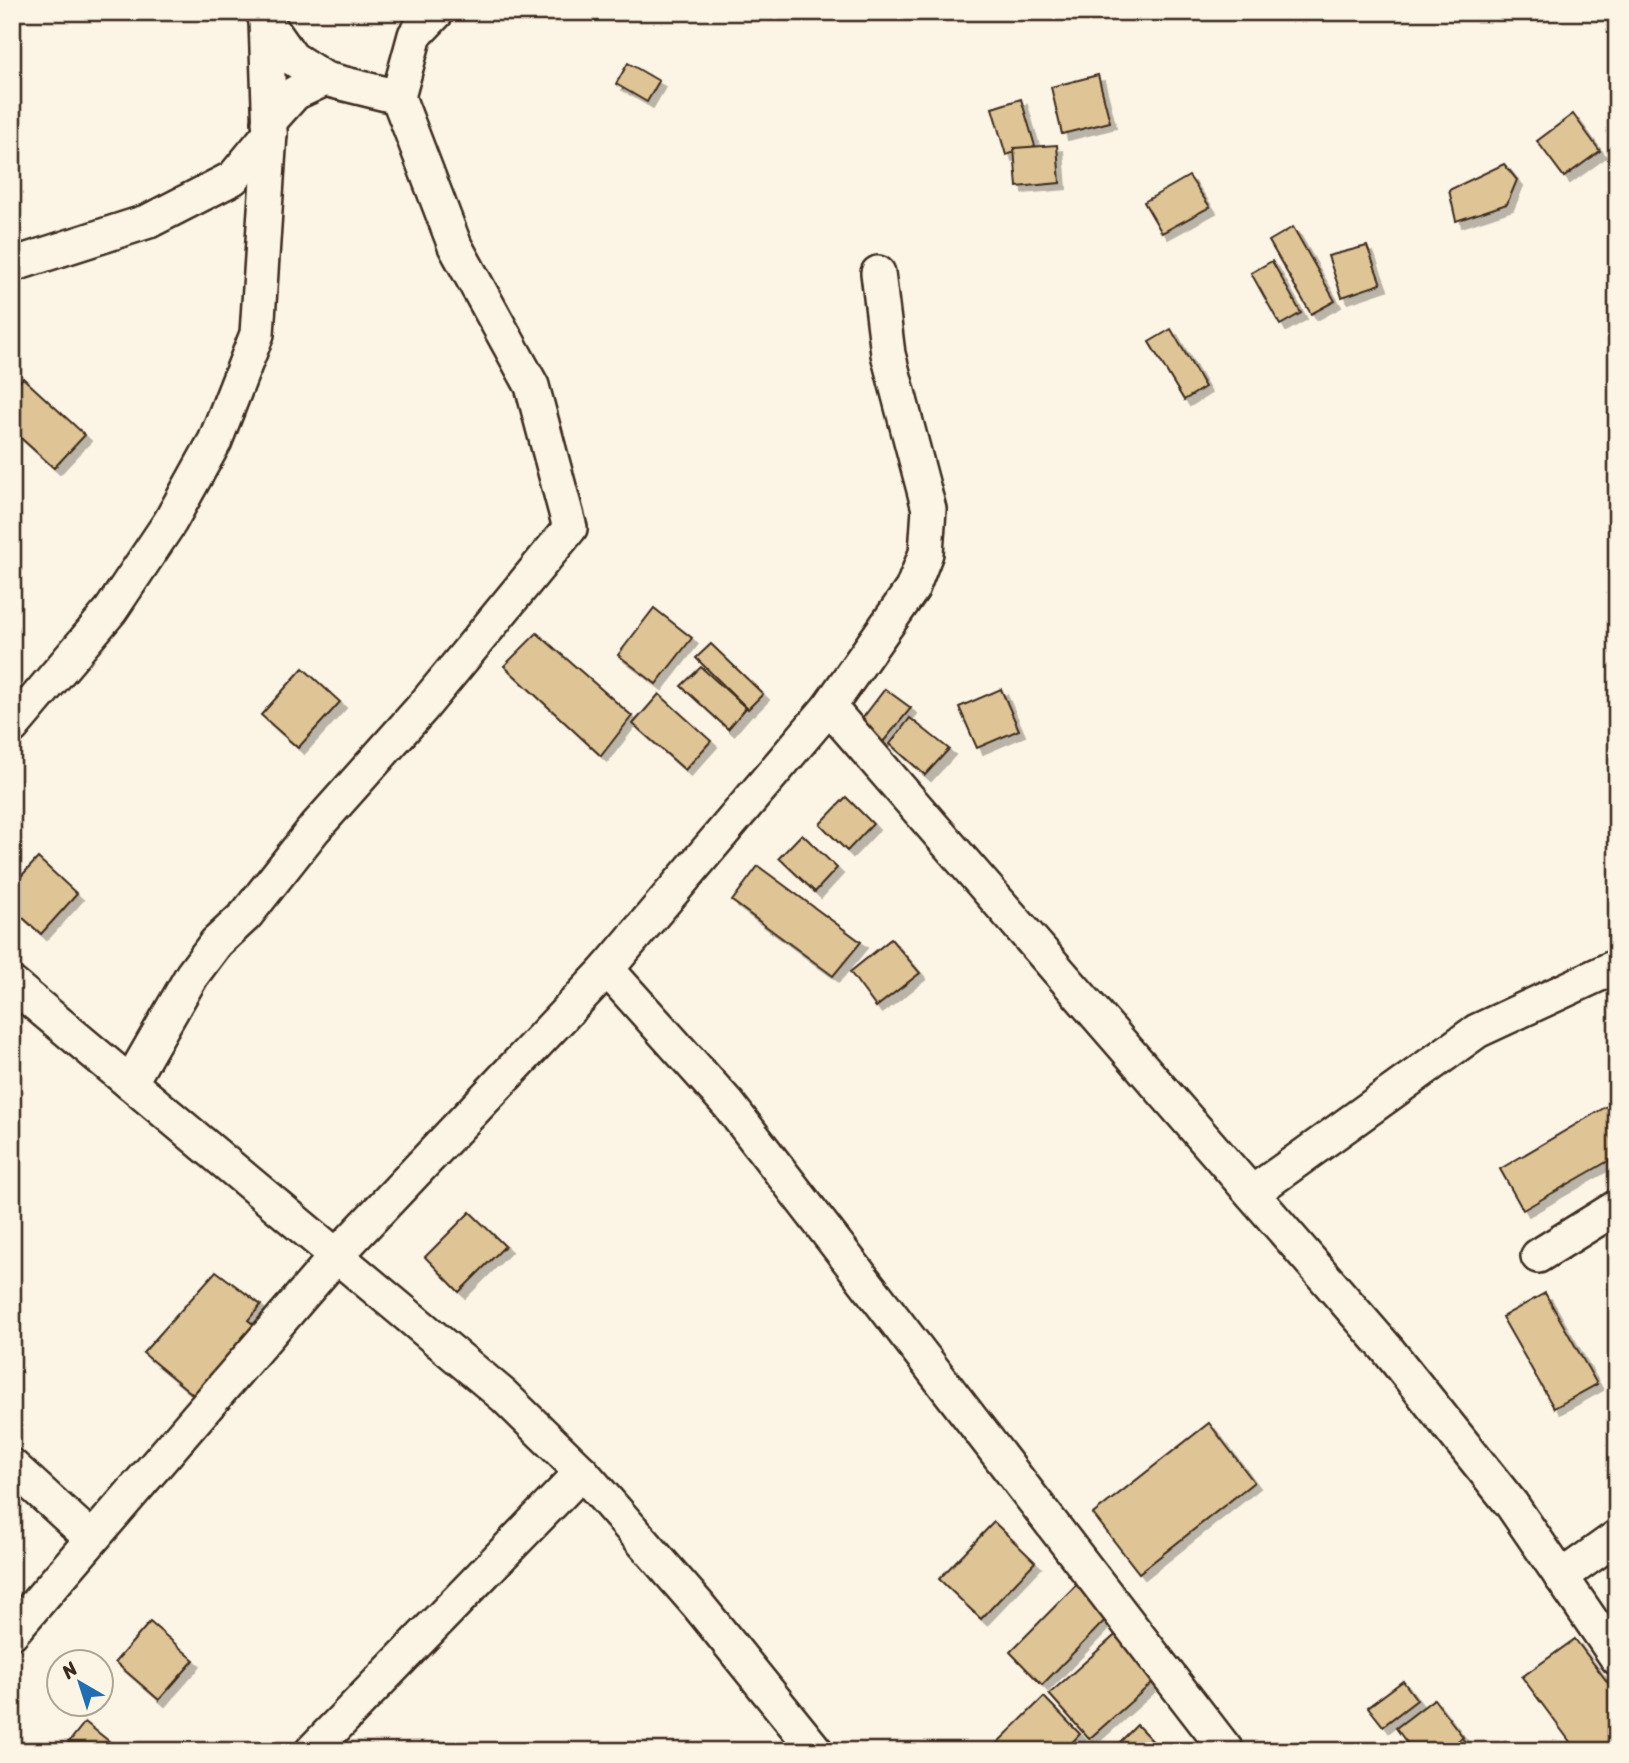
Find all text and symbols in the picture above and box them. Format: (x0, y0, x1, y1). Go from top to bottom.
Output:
north arrow (46, 1648, 116, 1718)
text: N (53, 1653, 86, 1688)

